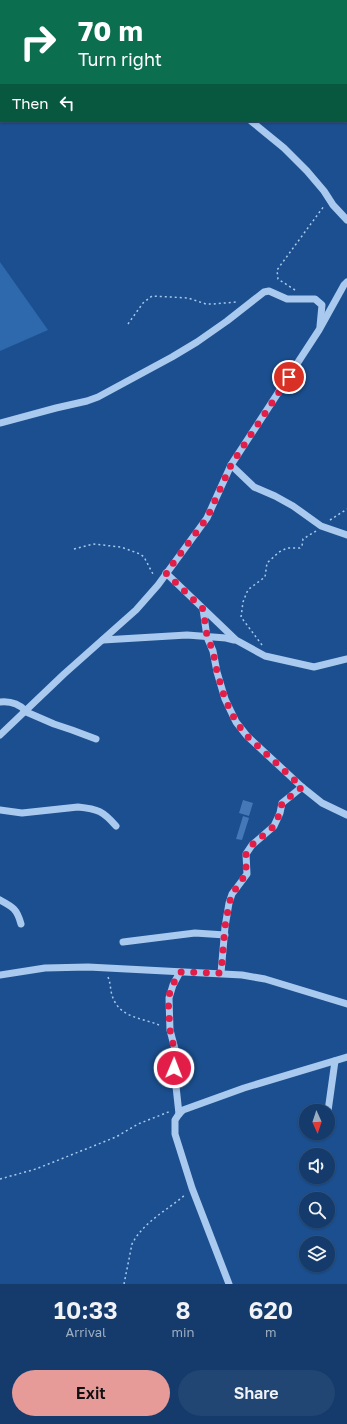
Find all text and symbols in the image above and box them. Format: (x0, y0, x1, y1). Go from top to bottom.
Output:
text: 70 m (78, 14, 143, 47)
icon: right (12, 16, 64, 68)
text: Turn right (78, 48, 162, 70)
icon: left (56, 92, 78, 114)
text: Then (12, 94, 48, 112)
pin (272, 360, 306, 394)
icon: arrive (278, 366, 300, 388)
position arrow (153, 1047, 195, 1089)
north arrow (299, 1104, 335, 1140)
map controls (299, 1104, 335, 1272)
button: sound (299, 1148, 335, 1184)
button: search (299, 1192, 335, 1228)
button: layers (299, 1236, 335, 1272)
text: 10:33 (54, 1295, 118, 1324)
text: 8 (176, 1295, 191, 1324)
text: 620 (248, 1295, 293, 1324)
text: Arrival (65, 1324, 106, 1340)
text: min (172, 1324, 195, 1340)
text: m (265, 1324, 277, 1340)
button: Exit (12, 1370, 170, 1416)
button: Share (178, 1370, 335, 1416)

